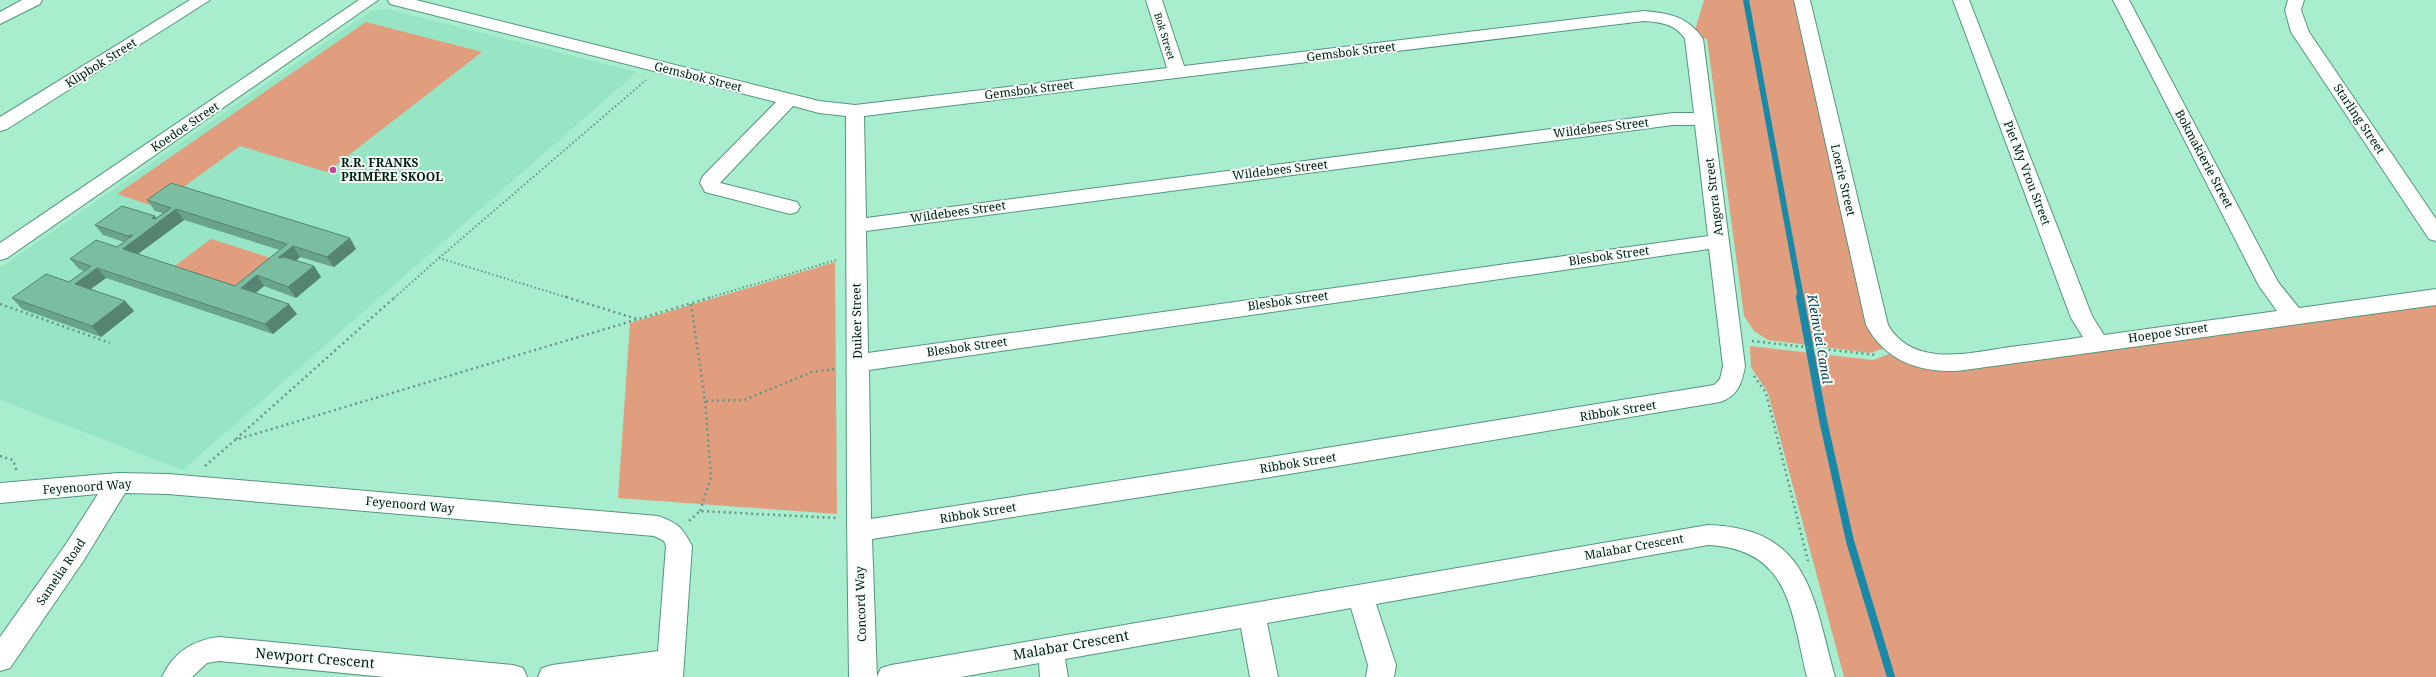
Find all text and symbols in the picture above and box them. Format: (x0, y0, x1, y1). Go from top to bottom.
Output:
street label: Bok Street (1151, 11, 1179, 62)
street label: Klipbok Street (62, 34, 140, 91)
street label: Gemsbok Street (1305, 38, 1396, 65)
street label: Gemsbok Street (653, 57, 744, 96)
street label: Gemsbok Street (983, 76, 1074, 103)
street label: Starling Street (2330, 80, 2389, 157)
street label: Koedoe Street (147, 98, 222, 156)
street label: Bokmakierie Street (2171, 106, 2238, 211)
street label: Wildebees Street (1552, 113, 1650, 142)
street label: Piet My Vrou Street (2000, 118, 2055, 228)
street label: Loerie Street (1827, 142, 1860, 218)
place label: R.R. FRANKS PRIMÊRE SKOOL (341, 154, 443, 185)
street label: Wildebees Street (1231, 155, 1329, 184)
street label: Angora Street (1700, 157, 1727, 237)
marker: R.R. FRANKS PRIMÊRE SKOOL (328, 165, 338, 175)
street label: Wildebees Street (909, 196, 1007, 227)
street label: Blesbok Street (1567, 241, 1650, 270)
street label: Duiker Street (847, 283, 866, 359)
street label: Blesbok Street (1246, 286, 1329, 315)
water label: Kleinvlei Canal (1803, 292, 1837, 385)
street label: Hoepoe Street (2127, 319, 2209, 347)
street label: Blesbok Street (925, 332, 1008, 361)
street label: Ribbok Street (1579, 396, 1657, 425)
street label: Ribbok Street (1259, 448, 1337, 477)
street label: Feyenoord Way (42, 475, 132, 498)
street label: Feyenoord Way (365, 492, 455, 517)
street label: Ribbok Street (939, 498, 1017, 527)
street label: Malabar Crescent (1583, 529, 1685, 564)
street label: Samelia Road (32, 534, 90, 609)
street label: Concord Way (851, 566, 870, 642)
street label: Malabar Crescent (1012, 625, 1130, 664)
street label: Newport Crescent (255, 643, 375, 672)

